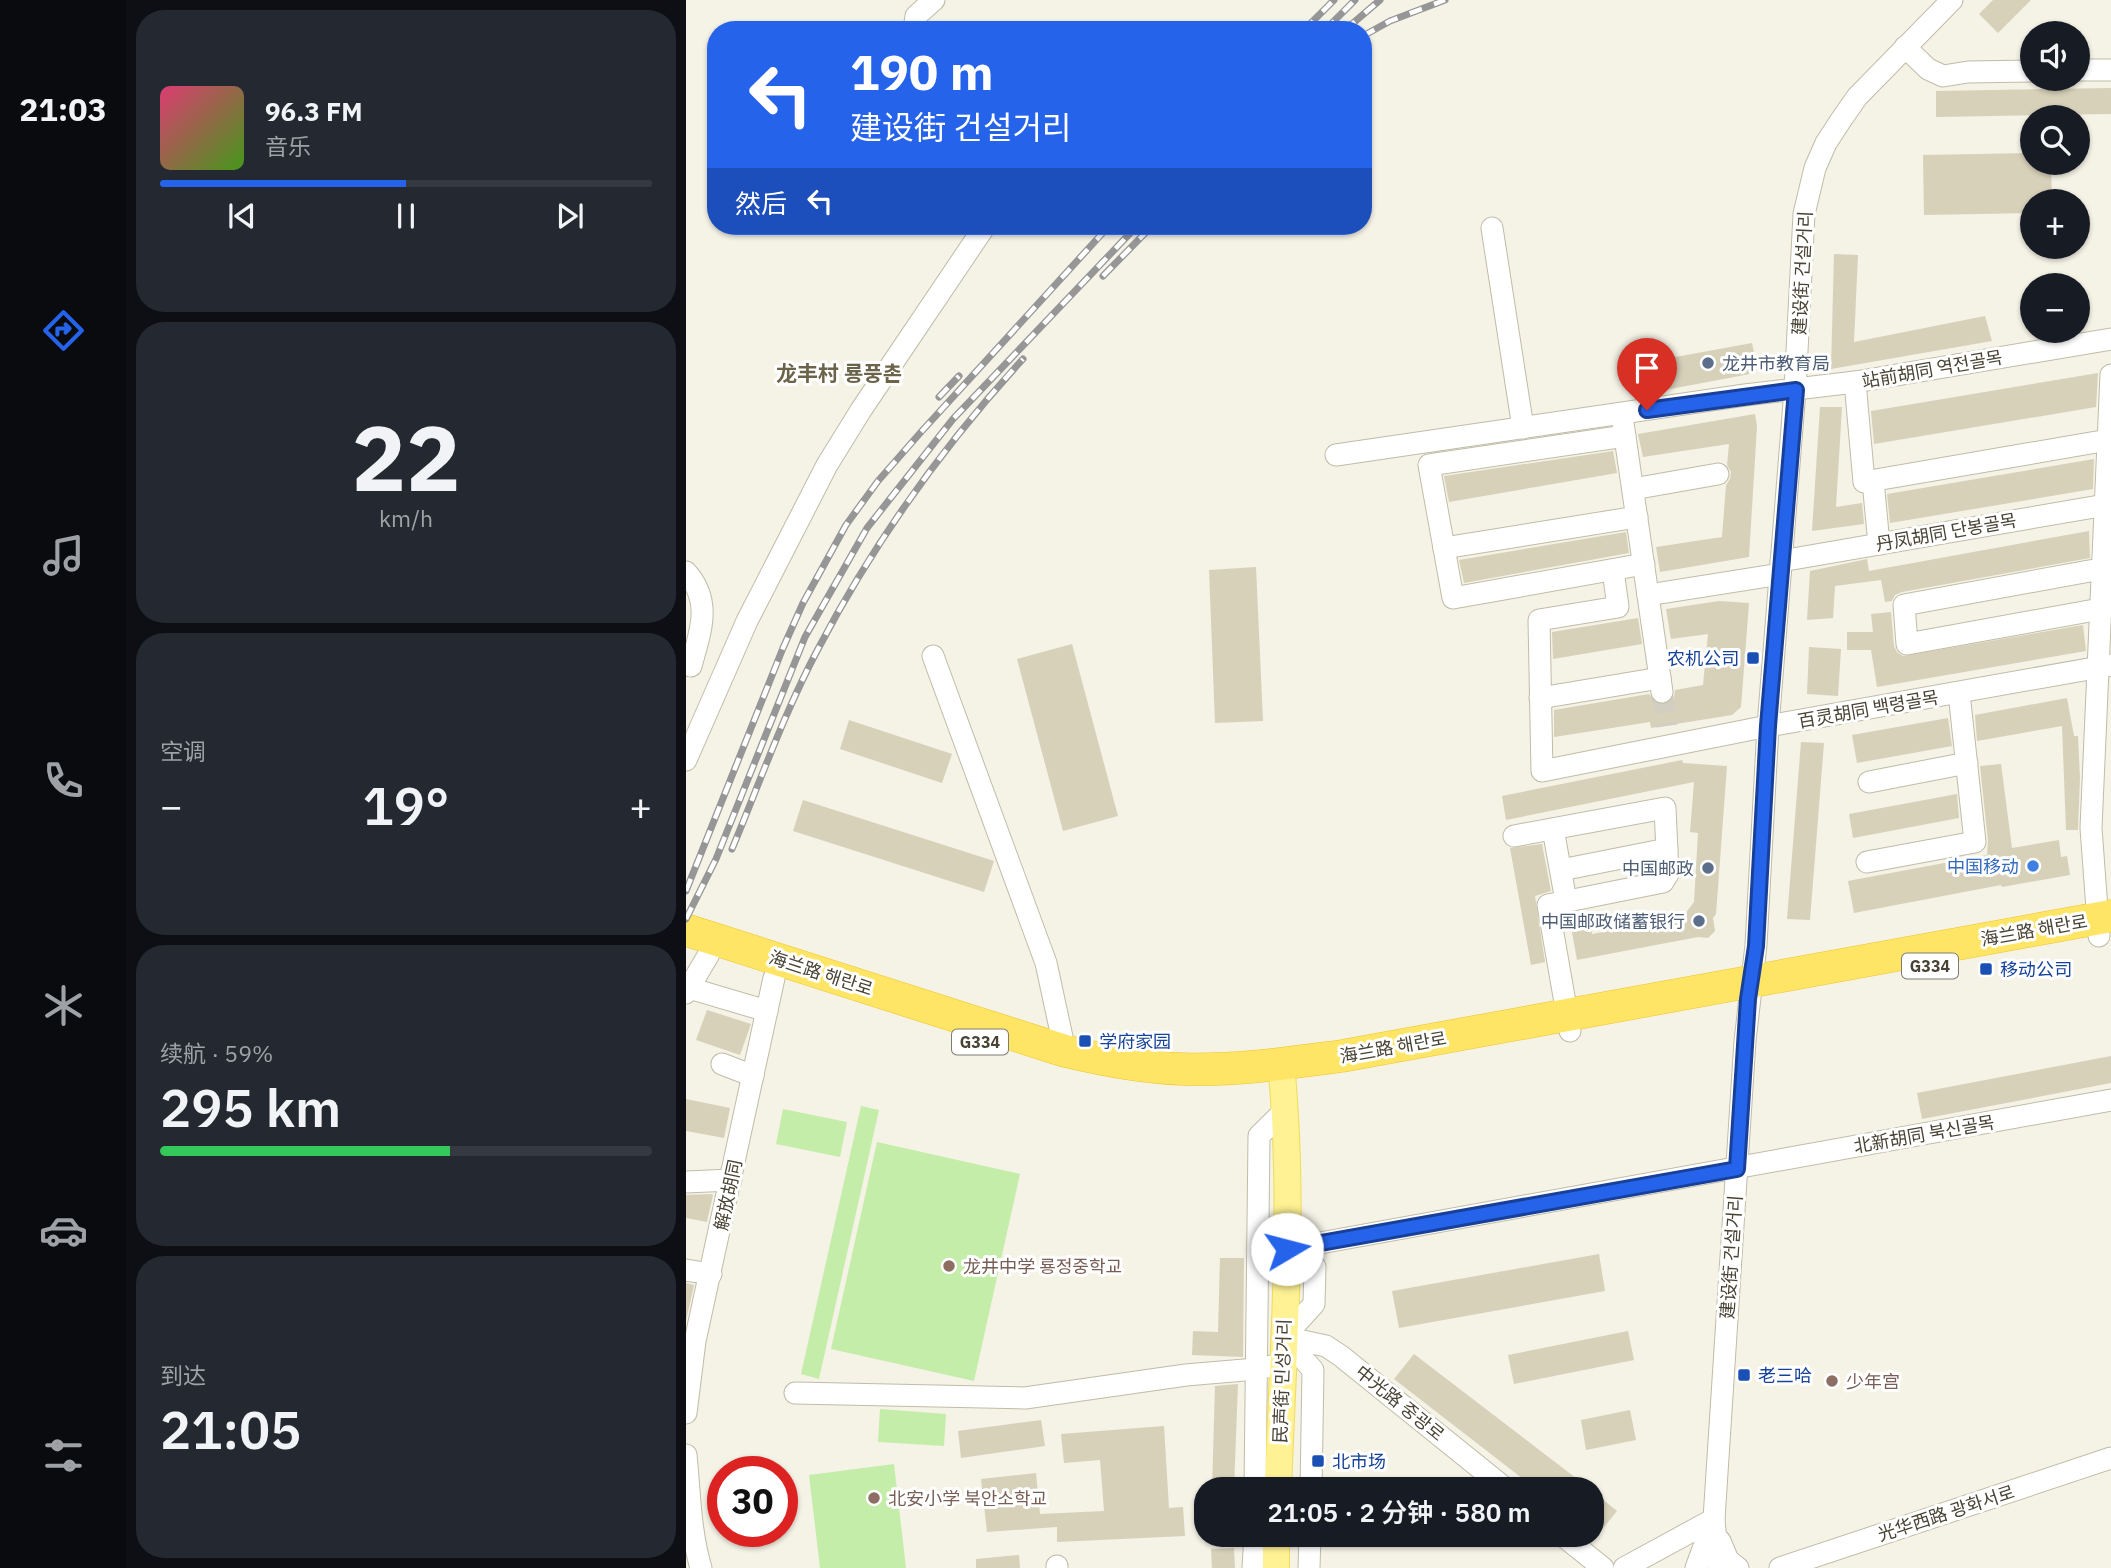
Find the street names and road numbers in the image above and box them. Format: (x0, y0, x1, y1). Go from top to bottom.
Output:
street label: 建设街 건설거리 (1787, 210, 1817, 336)
street label: 站前胡同 역전골목 (1860, 345, 2004, 393)
street label: 丹凤胡同 단봉골목 (1874, 508, 2018, 556)
street label: 百灵胡同 백령골목 (1796, 685, 1940, 733)
street label: 海兰路 해란로 (1979, 909, 2089, 951)
street label: 海兰路 해란로 (766, 945, 876, 1001)
road number: G334 (1902, 954, 1958, 978)
street label: 海兰路 해란로 (1338, 1026, 1448, 1068)
road number: G334 (952, 1030, 1008, 1054)
street label: 北新胡同 북신골목 (1852, 1110, 1996, 1158)
street label: 解放胡同 (709, 1157, 747, 1233)
street label: 建设街 건설거리 (1715, 1194, 1747, 1320)
street label: 民声街 민성거리 (1268, 1318, 1296, 1444)
street label: 中光路 중광로 (1351, 1360, 1449, 1446)
street label: 光华西路 광화서로 (1875, 1480, 2017, 1546)

